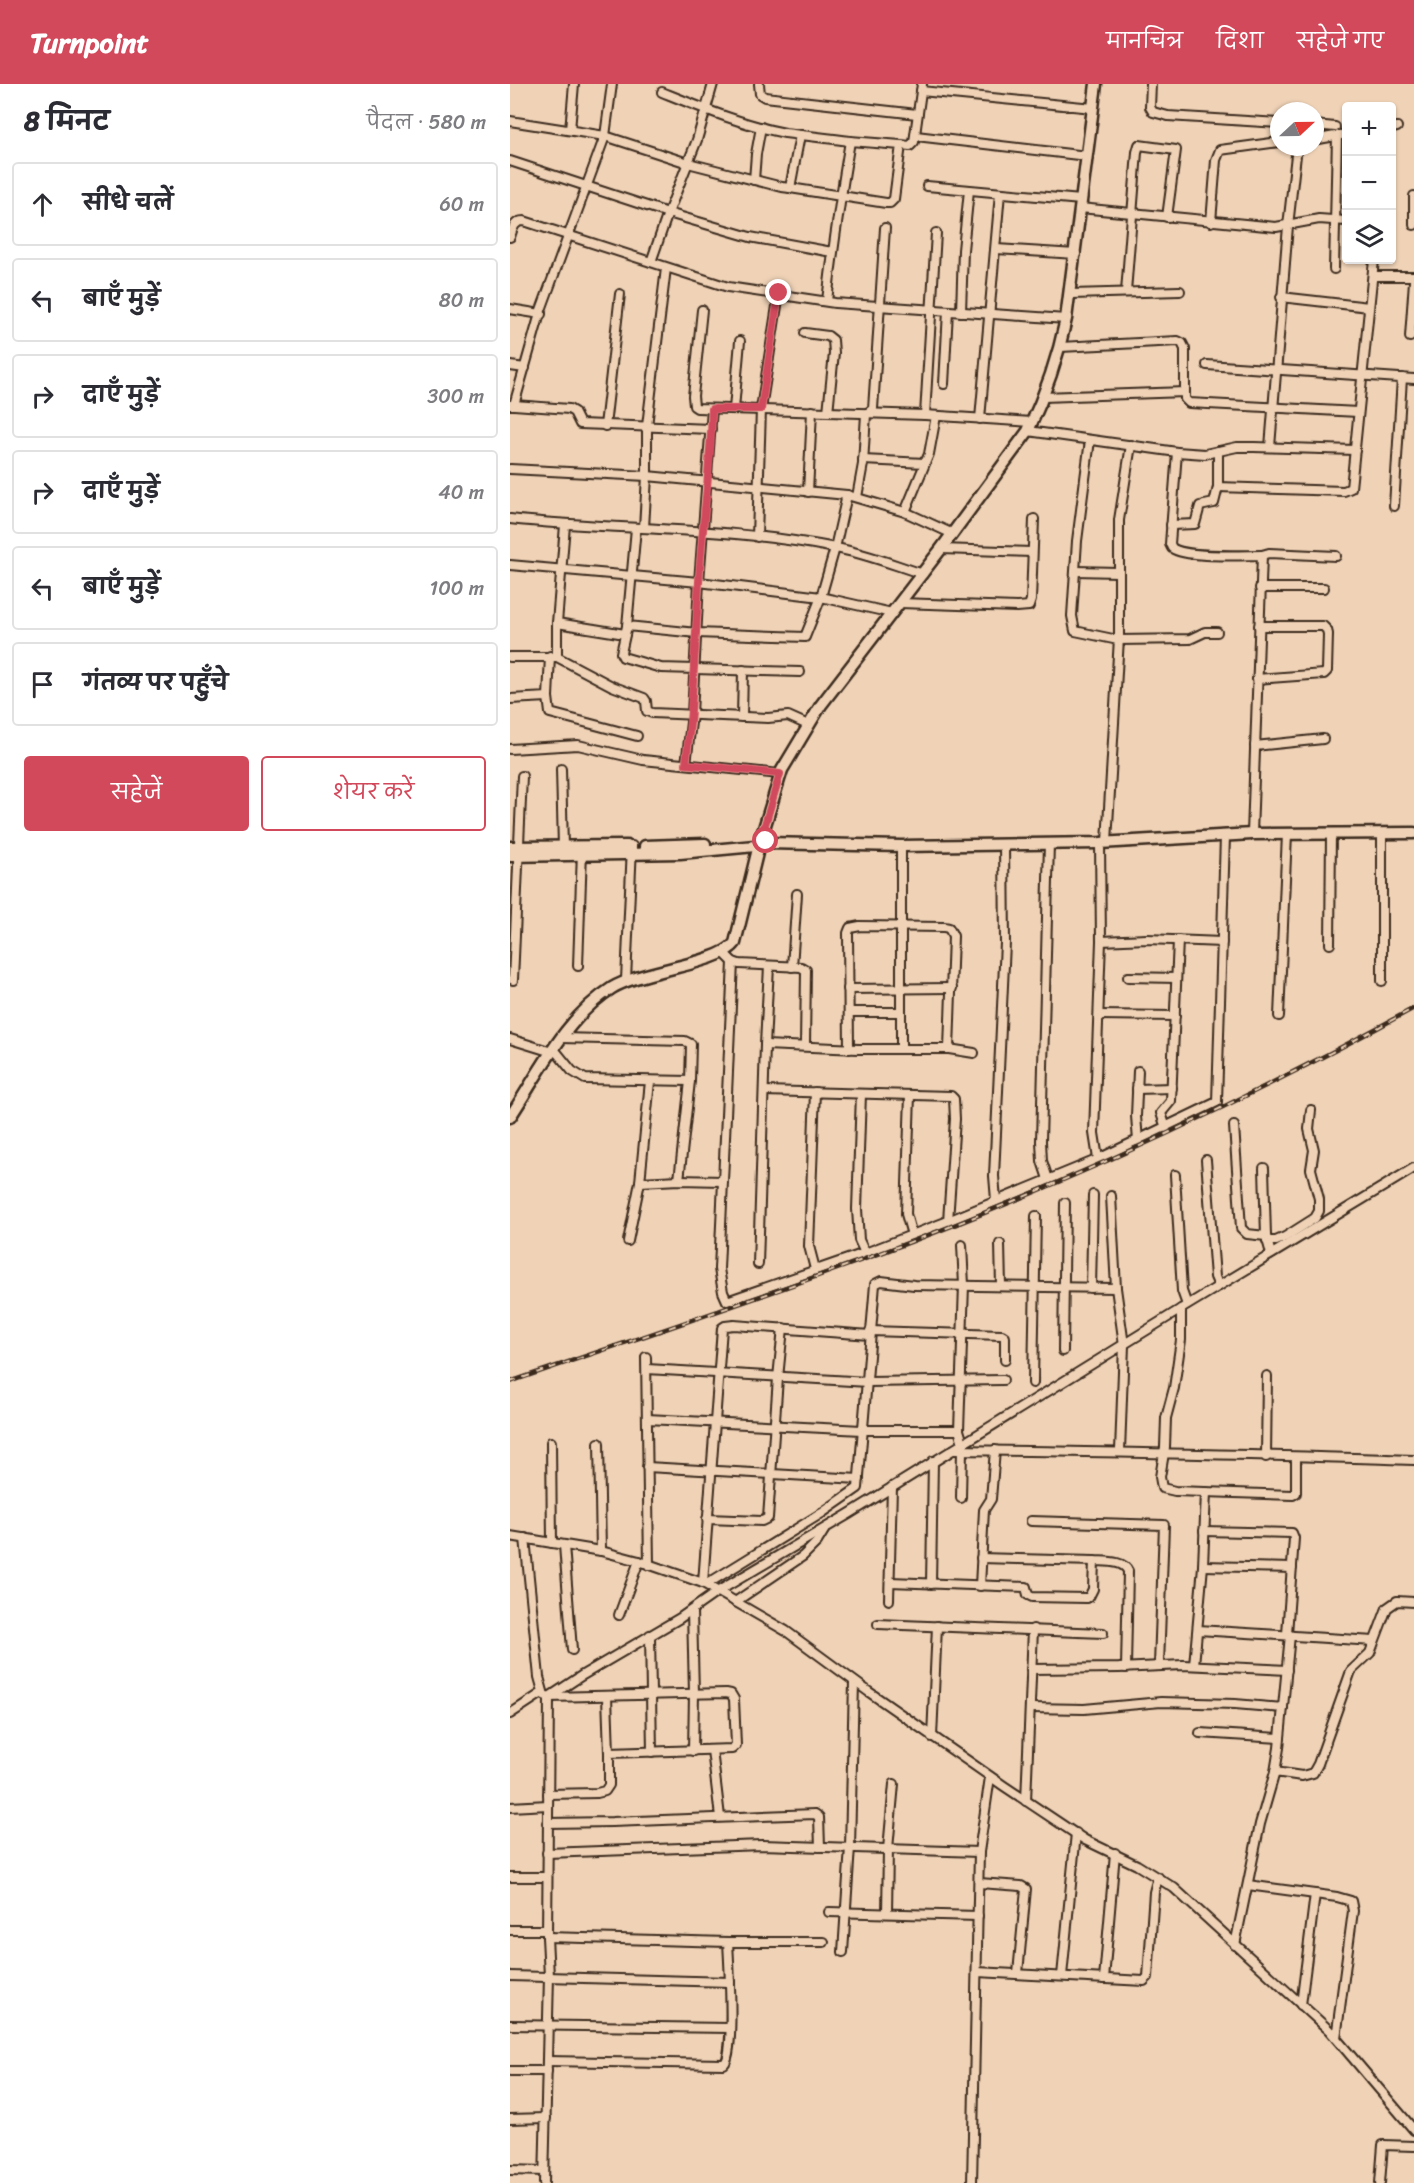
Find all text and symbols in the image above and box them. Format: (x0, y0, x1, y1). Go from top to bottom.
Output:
text: Turnpoint (30, 18, 149, 67)
text: मानचित्र (1106, 22, 1183, 60)
text: दिशा (1216, 22, 1264, 60)
text: सहेजे गए (1297, 22, 1384, 60)
text: 8 मिनट (24, 98, 110, 144)
north arrow (1270, 102, 1324, 156)
map controls (1342, 102, 1396, 264)
button: + (1342, 102, 1396, 156)
text: पैदल · 580 m (367, 105, 486, 140)
button: − (1342, 156, 1396, 210)
text: सीधे चलें (83, 183, 173, 222)
text: 60 m (439, 187, 484, 222)
icon: ahead (26, 188, 59, 221)
button: layers (1342, 210, 1396, 264)
text: बाएँ मुड़ें (83, 279, 160, 318)
route end (765, 279, 791, 305)
text: 80 m (439, 283, 484, 318)
icon: left (26, 284, 59, 317)
text: दाएँ मुड़ें (83, 375, 160, 414)
text: 300 m (427, 379, 484, 414)
icon: right (26, 380, 59, 413)
text: दाएँ मुड़ें (83, 471, 160, 510)
text: 40 m (438, 475, 484, 510)
icon: right (26, 476, 59, 509)
text: बाएँ मुड़ें (83, 567, 160, 606)
text: 100 m (430, 571, 484, 606)
icon: left (26, 572, 59, 605)
text: गंतव्य पर पहुँचे (83, 663, 228, 702)
icon: arrive (26, 668, 59, 701)
button: सहेजें (24, 756, 249, 831)
button: शेयर करें (261, 756, 486, 831)
route start (752, 827, 778, 853)

